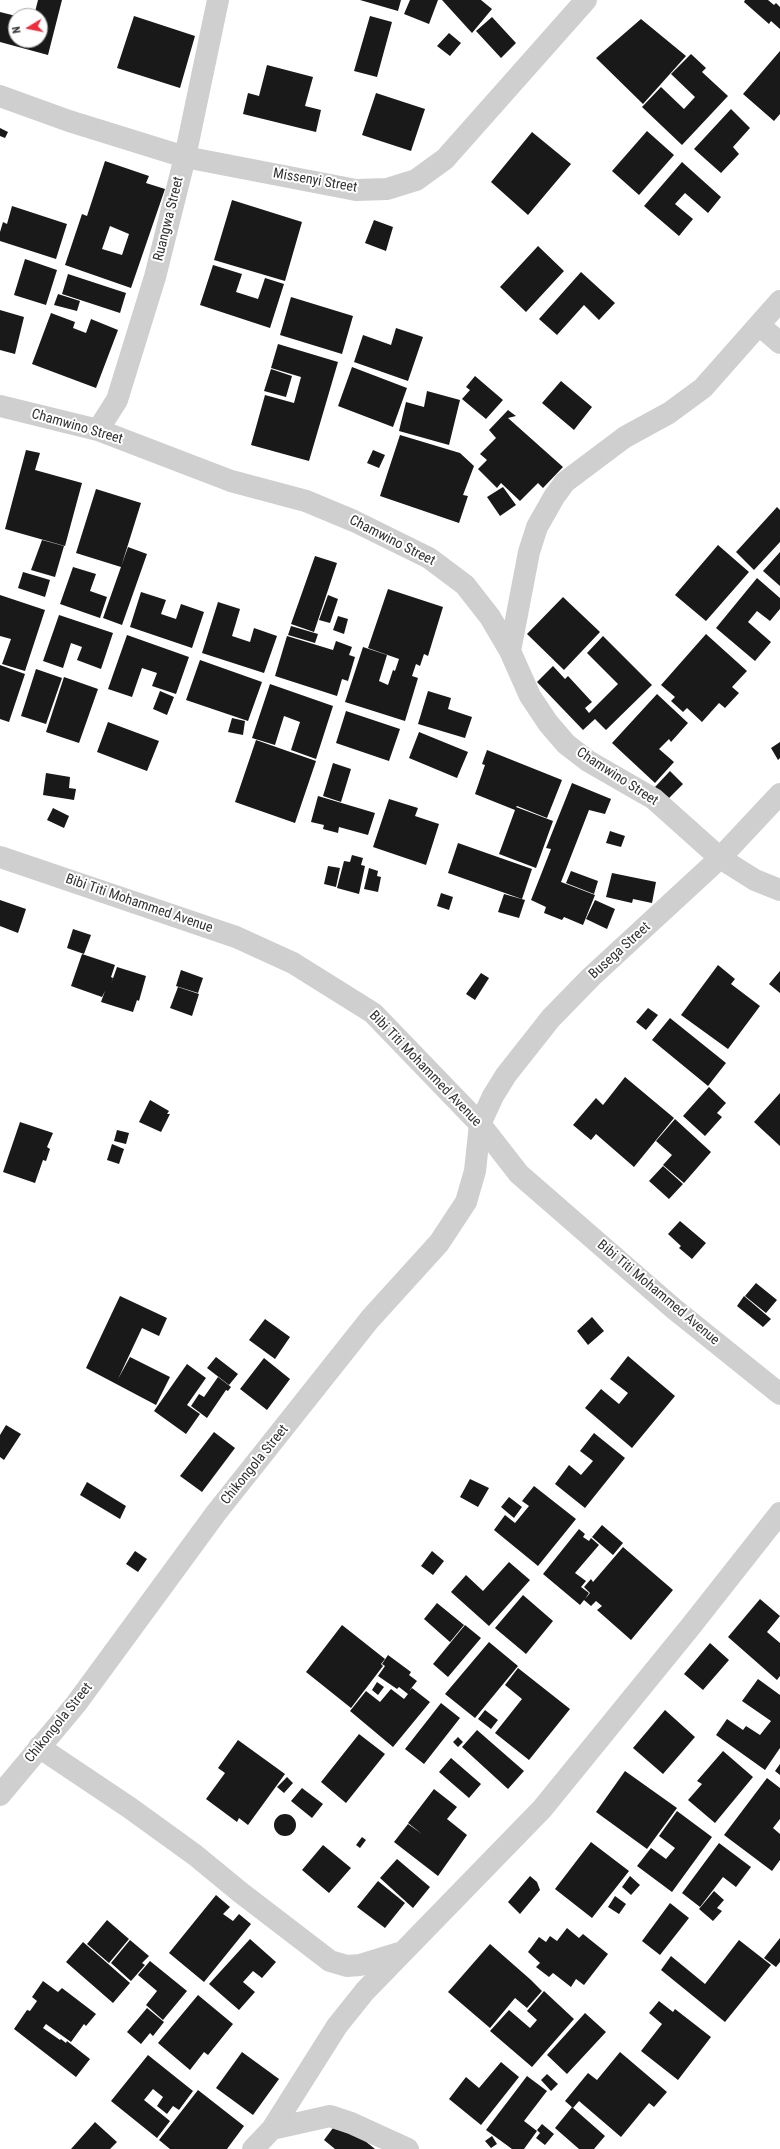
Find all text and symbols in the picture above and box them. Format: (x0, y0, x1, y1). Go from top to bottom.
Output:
north arrow (8, 8, 48, 48)
text: N (10, 26, 24, 34)
street label: Missenyi Street (272, 165, 358, 197)
street label: Ruangwa Street (150, 175, 188, 263)
street label: Chamwino Street (29, 406, 125, 448)
street label: Chamwino Street (346, 512, 438, 570)
street label: Chamwino Street (573, 744, 661, 810)
street label: Bibi Titi Mohammed Avenue (63, 871, 215, 937)
street label: Busega Street (586, 919, 654, 983)
street label: Bibi Titi Mohammed Avenue (365, 1008, 485, 1130)
street label: Bibi Titi Mohammed Avenue (593, 1237, 723, 1349)
street label: Chikongola Street (218, 1422, 292, 1508)
street label: Chikongola Street (22, 1680, 96, 1766)

